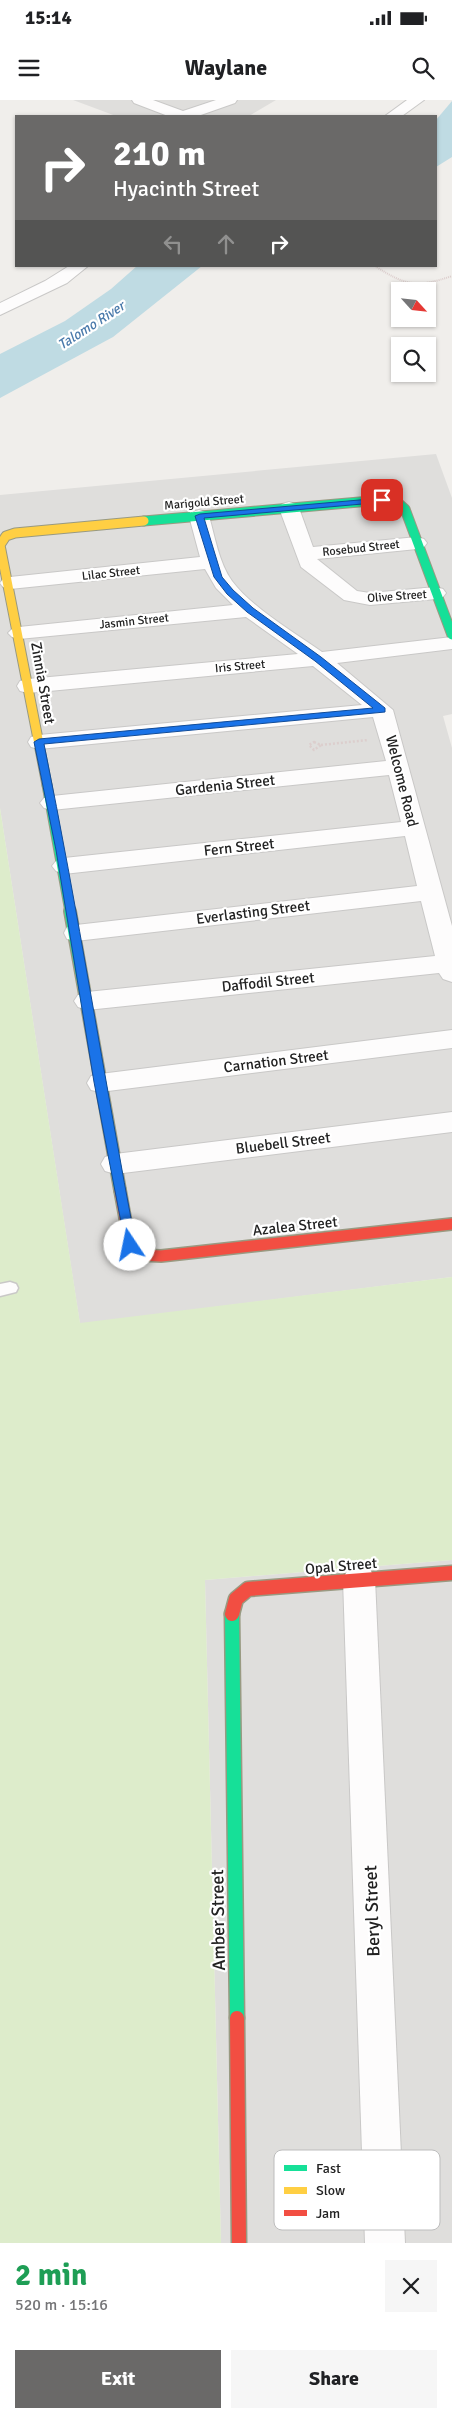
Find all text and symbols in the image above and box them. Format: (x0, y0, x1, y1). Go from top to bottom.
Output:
text: 15:14 (25, 6, 72, 30)
icon: menu (15, 54, 43, 82)
text: Waylane (185, 54, 267, 81)
icon: search (409, 54, 437, 82)
text: 210 m (113, 132, 206, 175)
icon: right (30, 135, 95, 200)
text: Hyacinth Street (113, 175, 259, 202)
icon: left (159, 230, 187, 258)
icon: ahead (212, 230, 240, 258)
icon: right (265, 230, 293, 258)
north arrow (391, 282, 436, 328)
map controls (391, 282, 436, 382)
water label: Talomo River (55, 297, 129, 353)
button: search (391, 337, 436, 382)
pin (361, 479, 403, 521)
icon: arrive (368, 486, 396, 514)
street label: Marigold Street (164, 492, 245, 513)
street label: Rosebud Street (322, 537, 400, 560)
street label: Lilac Street (81, 563, 141, 584)
street label: Olive Street (367, 587, 427, 606)
street label: Jasmin Street (99, 610, 169, 633)
street label: Zinnia Street (27, 641, 59, 725)
street label: Iris Street (214, 657, 266, 676)
street label: Welcome Road (382, 733, 422, 829)
street label: Gardenia Street (174, 771, 276, 799)
street label: Fern Street (203, 834, 275, 860)
street label: Everlasting Street (195, 896, 311, 928)
street label: Daffodil Street (221, 968, 315, 996)
street label: Carnation Street (223, 1046, 329, 1076)
street label: Bluebell Street (235, 1128, 331, 1158)
street label: Azalea Street (252, 1213, 338, 1239)
position arrow (103, 1218, 155, 1270)
street label: Opal Street (304, 1554, 378, 1578)
street label: Beryl Street (359, 1865, 385, 1957)
street label: Amber Street (206, 1869, 230, 1971)
legend (274, 2150, 440, 2230)
text: Fast (316, 2160, 341, 2177)
text: Slow (316, 2182, 345, 2199)
text: Jam (316, 2205, 340, 2222)
text: 2 min (15, 2257, 87, 2294)
button: close (385, 2260, 437, 2312)
text: 520 m · 15:16 (15, 2295, 108, 2315)
button: Exit (15, 2350, 221, 2408)
button: Share (231, 2350, 437, 2408)

